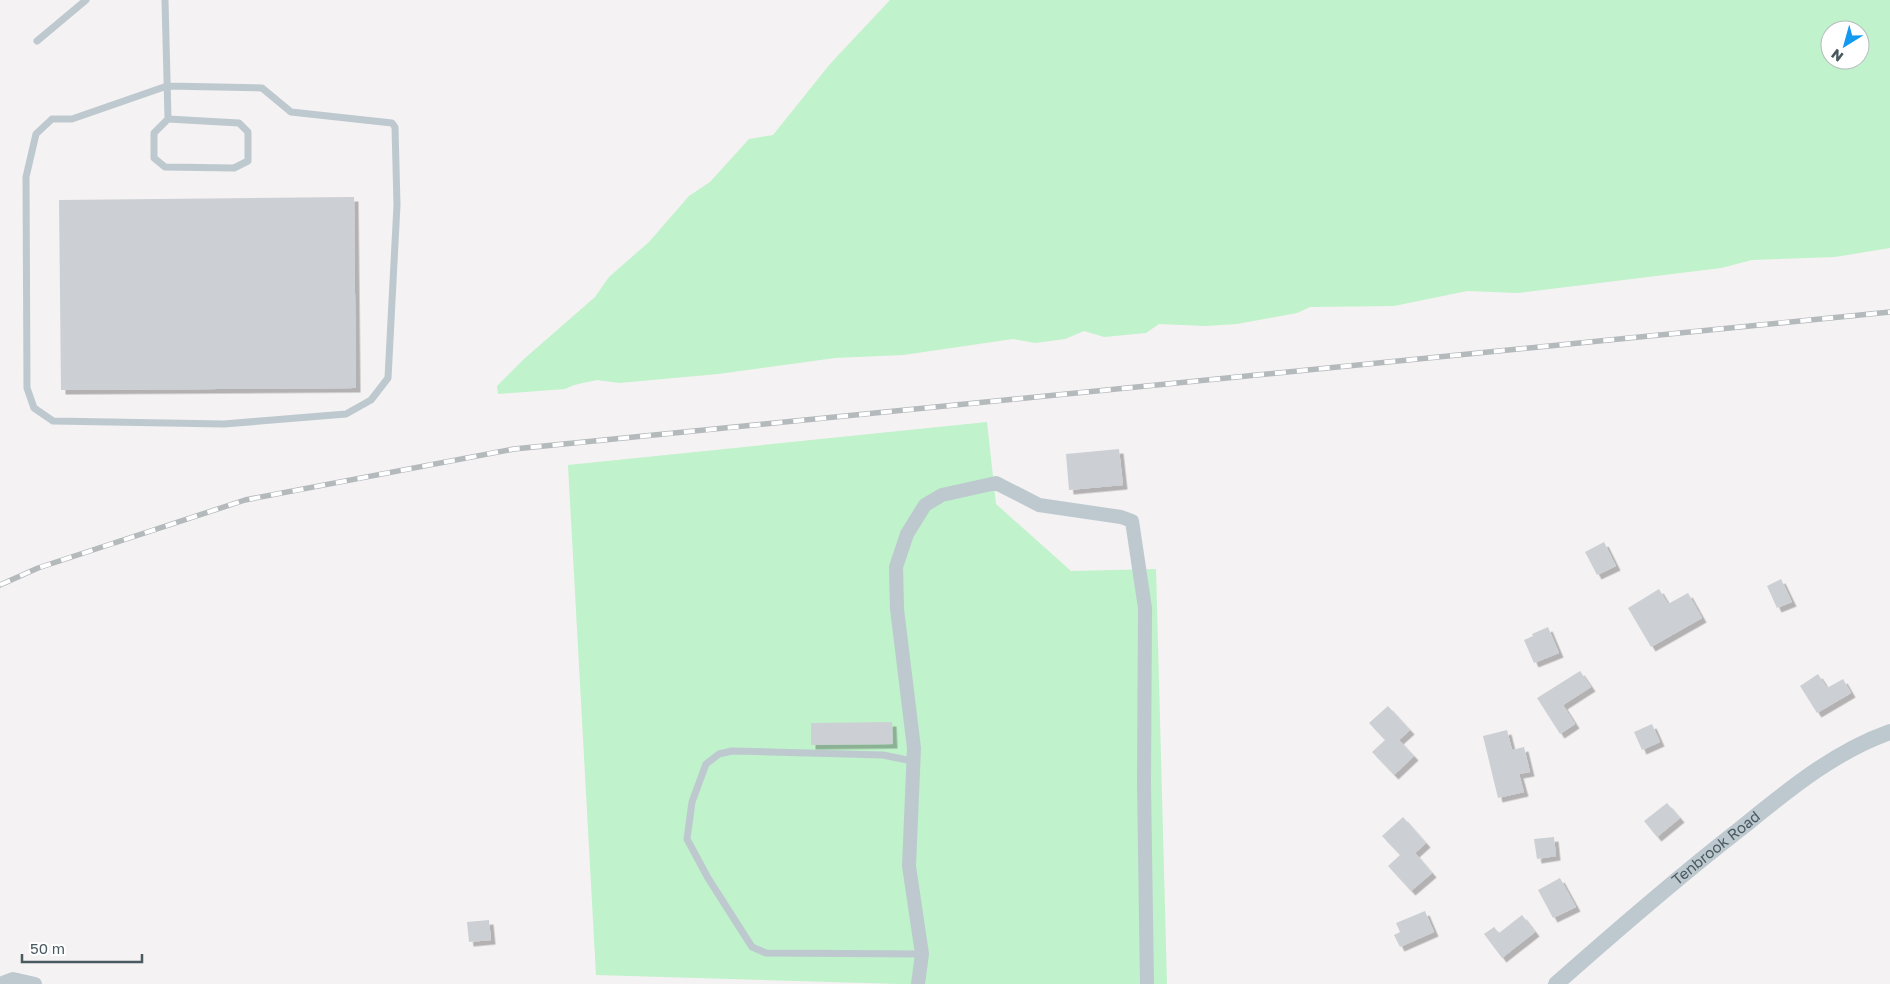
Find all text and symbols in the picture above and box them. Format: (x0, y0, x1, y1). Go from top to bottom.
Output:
north arrow (1820, 20, 1870, 70)
text: N (1828, 46, 1846, 66)
street label: Tenbrook Road (1668, 807, 1763, 888)
scale bar (22, 932, 142, 964)
text: 50 m (30, 939, 65, 957)

